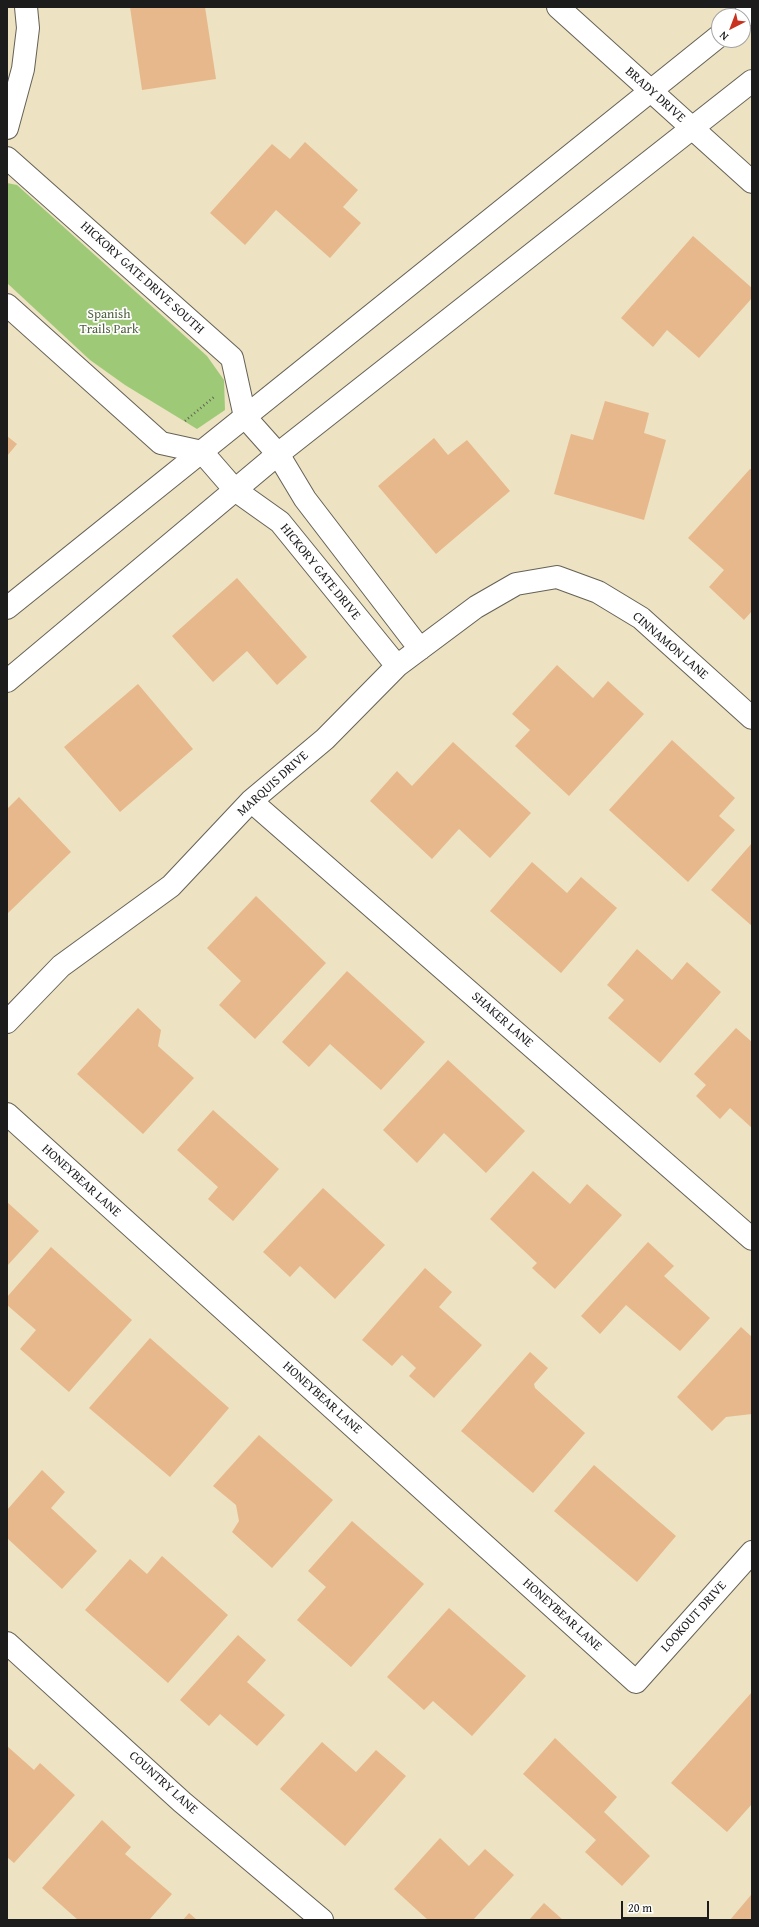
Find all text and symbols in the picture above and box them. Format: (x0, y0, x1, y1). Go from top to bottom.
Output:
north arrow (711, 8, 751, 48)
text: N (716, 28, 732, 45)
street label: BRADY DRIVE (622, 64, 688, 126)
street label: HICKORY GATE DRIVE SOUTH (77, 218, 207, 338)
park label: Spanish Trails Park (79, 307, 139, 338)
street label: HICKORY GATE DRIVE (276, 521, 364, 623)
street label: CINNAMON LANE (629, 609, 711, 683)
street label: MARQUIS DRIVE (234, 748, 312, 820)
street label: SHAKER LANE (468, 989, 536, 1051)
street label: HONEYBEAR LANE (38, 1141, 124, 1221)
street label: HONEYBEAR LANE (279, 1358, 365, 1438)
street label: HONEYBEAR LANE (519, 1575, 605, 1655)
street label: LOOKOUT DRIVE (658, 1578, 730, 1656)
street label: COUNTRY LANE (126, 1748, 200, 1818)
scale bar (623, 1893, 711, 1919)
text: 20 m (628, 1899, 652, 1916)

